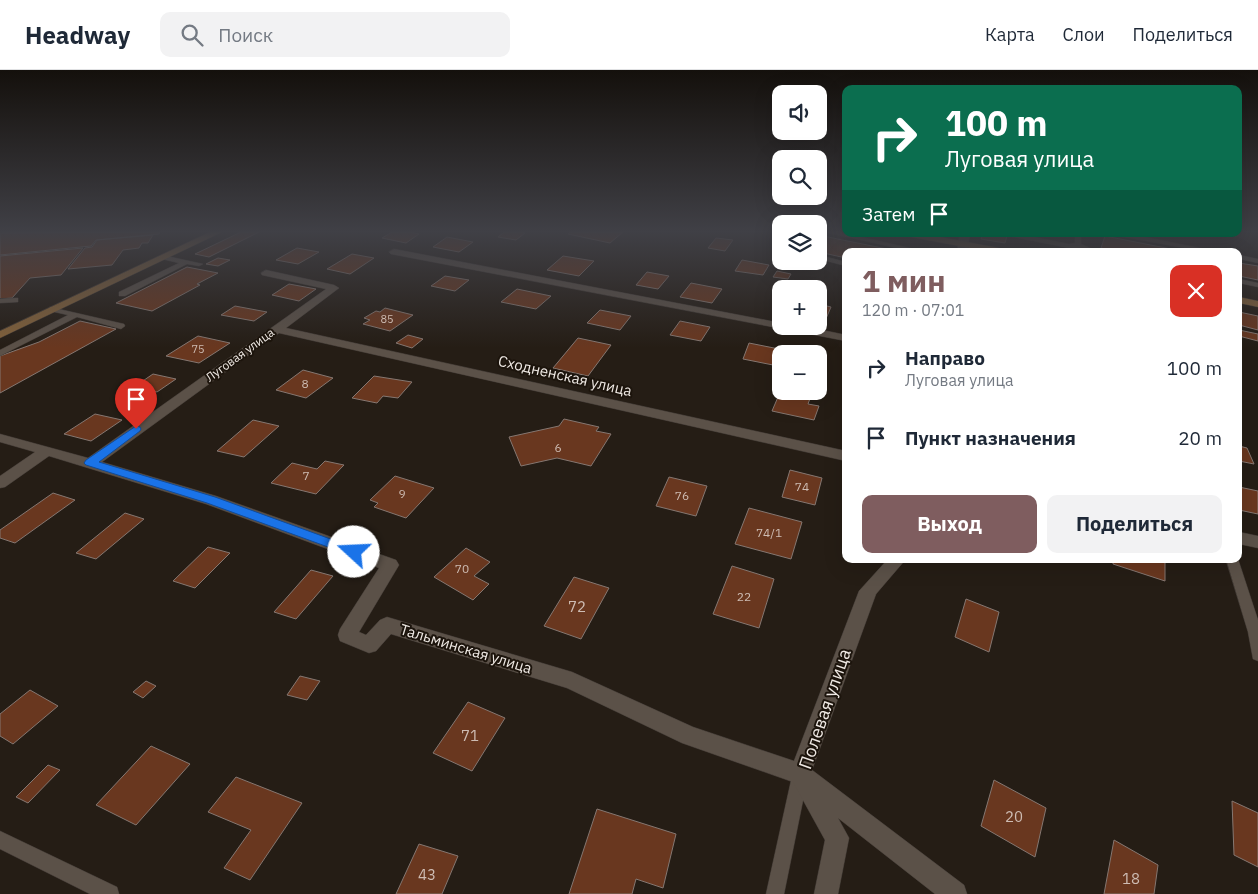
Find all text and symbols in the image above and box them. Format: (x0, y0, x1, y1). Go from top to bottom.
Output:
search box (160, 12, 510, 57)
text: Headway (25, 19, 130, 51)
icon: search (178, 21, 206, 49)
text: Поиск (218, 23, 273, 47)
text: Карта (985, 23, 1035, 46)
text: Слои (1063, 23, 1105, 46)
text: Поделиться (1133, 23, 1233, 46)
map controls (772, 85, 827, 400)
button: sound (772, 85, 827, 140)
text: 100 m (945, 100, 1048, 146)
icon: right (862, 105, 927, 170)
text: Луговая улица (945, 144, 1094, 173)
button: search (772, 150, 827, 205)
icon: arrive (925, 200, 953, 228)
text: Затем (862, 202, 915, 226)
button: layers (772, 215, 827, 270)
text: 1 мин (862, 261, 946, 300)
button: close (1170, 265, 1222, 317)
button: + (772, 280, 827, 335)
text: 120 m · 07:01 (862, 300, 964, 320)
house number: 85 (380, 312, 394, 326)
street label: Луговая улица (202, 324, 278, 385)
house number: 75 (191, 342, 205, 356)
button: − (772, 345, 827, 400)
text: Направо (905, 346, 985, 370)
street label: Сходненская улица (496, 351, 634, 400)
icon: right (862, 354, 890, 382)
text: 100 m (1167, 356, 1222, 380)
text: Луговая улица (905, 370, 1014, 390)
house number: 8 (301, 376, 309, 391)
pin (115, 378, 157, 429)
icon: arrive (122, 385, 150, 413)
icon: arrive (862, 424, 890, 452)
text: Пункт назначения (905, 426, 1076, 450)
text: 20 m (1178, 426, 1222, 450)
house number: 6 (554, 440, 562, 455)
house number: 7 (302, 468, 310, 483)
house number: 74 (795, 479, 809, 494)
house number: 9 (398, 486, 406, 501)
house number: 76 (675, 488, 689, 503)
button: Выход (862, 495, 1037, 553)
button: Поделиться (1047, 495, 1222, 553)
position arrow (327, 525, 379, 577)
house number: 74/1 (756, 525, 782, 540)
house number: 70 (455, 561, 469, 576)
house number: 22 (737, 589, 751, 604)
house number: 72 (568, 597, 586, 616)
street label: Тальминская улица (398, 619, 534, 678)
street label: Полевая улица (793, 645, 856, 772)
house number: 71 (461, 726, 479, 745)
house number: 20 (1005, 807, 1023, 826)
house number: 43 (418, 865, 436, 884)
house number: 18 (1122, 869, 1140, 888)

